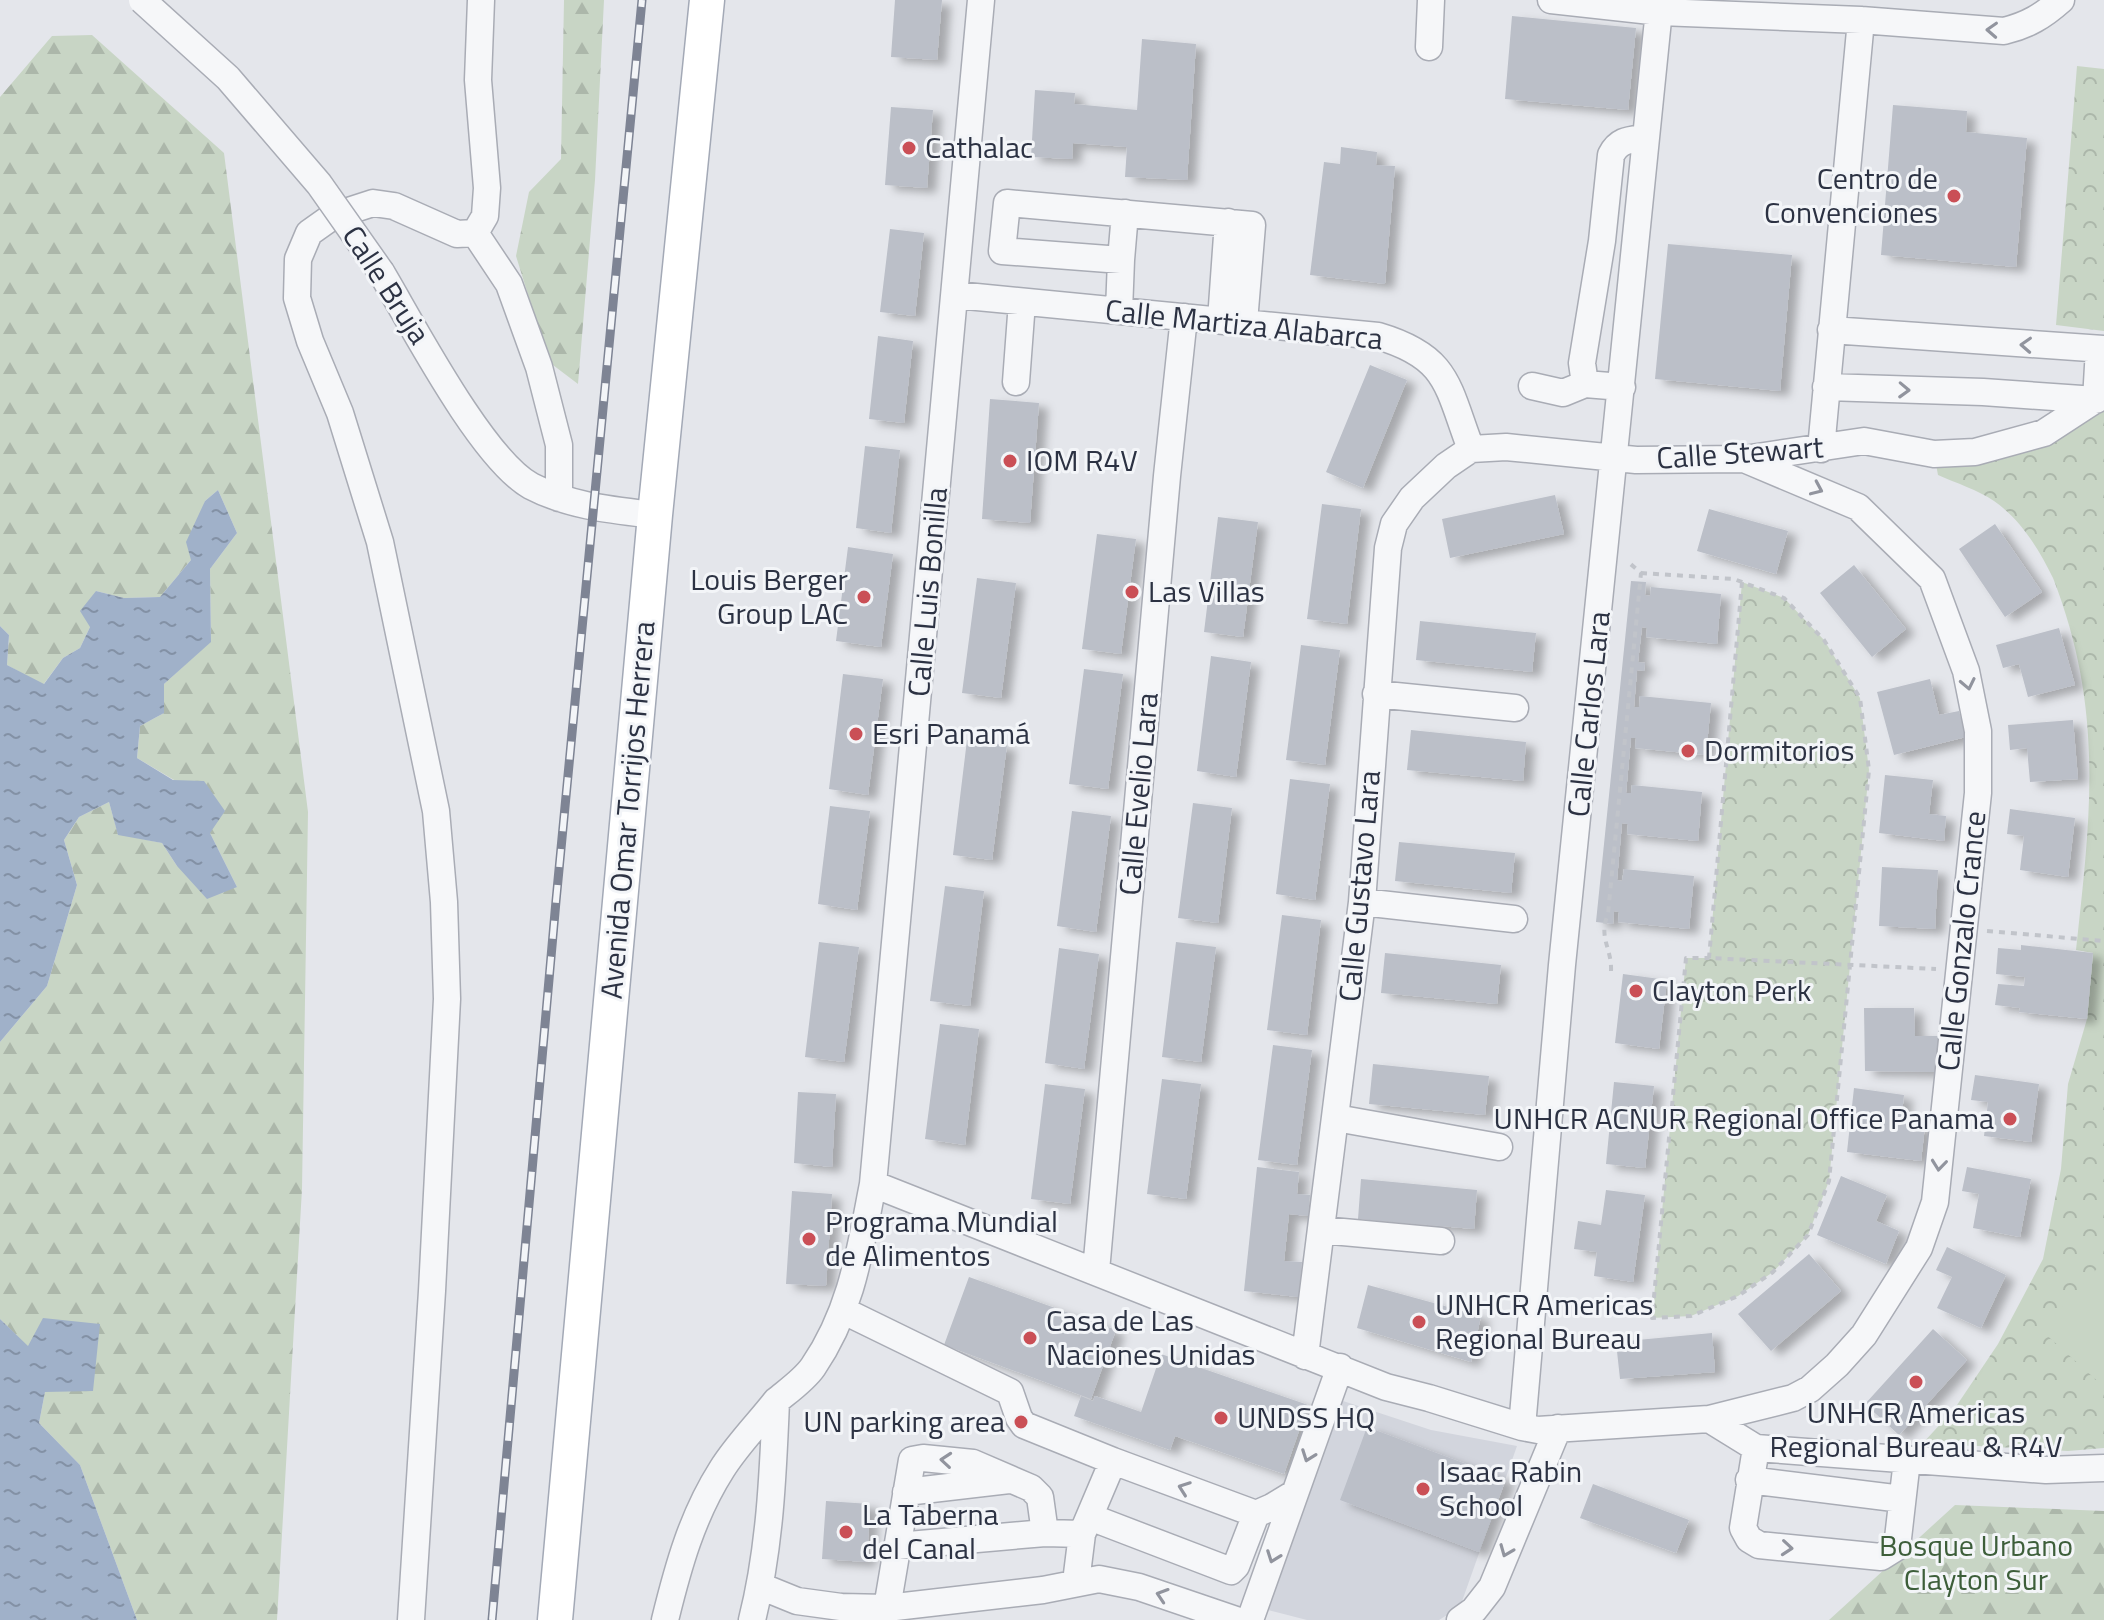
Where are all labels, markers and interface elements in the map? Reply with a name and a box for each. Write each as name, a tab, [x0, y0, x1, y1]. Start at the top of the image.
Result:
one-way arrow	[1985, 21, 1998, 38]
place label: Cathalac	[925, 124, 1033, 170]
marker: Cathalac	[900, 139, 918, 157]
place label: Centro de Convenciones	[1764, 155, 1938, 235]
marker: Centro de Convenciones	[1945, 187, 1963, 205]
street label: Calle Bruja	[331, 216, 442, 353]
street label: Calle Martiza Alabarca	[1103, 287, 1385, 361]
one-way arrow	[2019, 336, 2032, 353]
one-way arrow	[1898, 381, 1911, 398]
street label: Calle Stewart	[1655, 423, 1825, 481]
place label: IOM R4V	[1026, 437, 1138, 483]
marker: IOM R4V	[1001, 452, 1019, 470]
one-way arrow	[1808, 479, 1823, 495]
street label: Calle Luis Bonilla	[895, 485, 959, 699]
place label: Louis Berger Group LAC	[690, 556, 848, 636]
place label: Las Villas	[1148, 568, 1265, 614]
marker: Las Villas	[1123, 583, 1141, 601]
marker: Louis Berger Group LAC	[855, 588, 873, 606]
street label: Calle Carlos Lara	[1554, 609, 1622, 819]
street label: Avenida Omar Torrijos Herrera	[588, 619, 666, 1001]
one-way arrow	[1959, 678, 1976, 691]
street label: Calle Evelio Lara	[1106, 691, 1170, 897]
place label: Esri Panamá	[872, 710, 1030, 756]
marker: Esri Panamá	[847, 725, 865, 743]
place label: Dormitorios	[1704, 727, 1854, 773]
marker: Dormitorios	[1679, 742, 1697, 760]
street label: Calle Gustavo Lara	[1326, 768, 1392, 1004]
street label: Calle Gonzalo Crance	[1924, 809, 1998, 1073]
place label: Clayton Perk	[1652, 967, 1811, 1013]
marker: Clayton Perk	[1627, 982, 1645, 1000]
place label: UNHCR ACNUR Regional Office Panama	[1494, 1095, 1994, 1141]
marker: UNHCR ACNUR Regional Office Panama	[2001, 1110, 2019, 1128]
one-way arrow	[1931, 1159, 1948, 1172]
place label: Programa Mundial de Alimentos	[825, 1198, 1058, 1278]
marker: Programa Mundial de Alimentos	[800, 1230, 818, 1248]
place label: UNHCR Americas Regional Bureau	[1435, 1281, 1653, 1361]
place label: Casa de Las Naciones Unidas	[1046, 1297, 1255, 1377]
marker: UNHCR Americas Regional Bureau	[1410, 1313, 1428, 1331]
marker: Casa de Las Naciones Unidas	[1021, 1329, 1039, 1347]
marker: UNHCR Americas Regional Bureau & R4V	[1907, 1373, 1925, 1391]
place label: UNHCR Americas Regional Bureau & R4V	[1769, 1389, 2063, 1469]
place label: UNDSS HQ	[1237, 1394, 1375, 1440]
place label: UN parking area	[803, 1398, 1005, 1444]
marker: UNDSS HQ	[1212, 1409, 1230, 1427]
marker: UN parking area	[1012, 1413, 1030, 1431]
place label: Isaac Rabin School	[1439, 1448, 1582, 1528]
one-way arrow	[1301, 1449, 1317, 1463]
one-way arrow	[939, 1452, 952, 1469]
marker: Isaac Rabin School	[1414, 1480, 1432, 1498]
one-way arrow	[1178, 1481, 1192, 1497]
place label: La Taberna del Canal	[862, 1491, 999, 1571]
park label: Bosque Urbano Clayton Sur	[1879, 1522, 2073, 1602]
marker: La Taberna del Canal	[837, 1523, 855, 1541]
one-way arrow	[1781, 1539, 1794, 1556]
one-way arrow	[1499, 1543, 1516, 1557]
one-way arrow	[1266, 1549, 1283, 1563]
one-way arrow	[1156, 1588, 1170, 1604]

